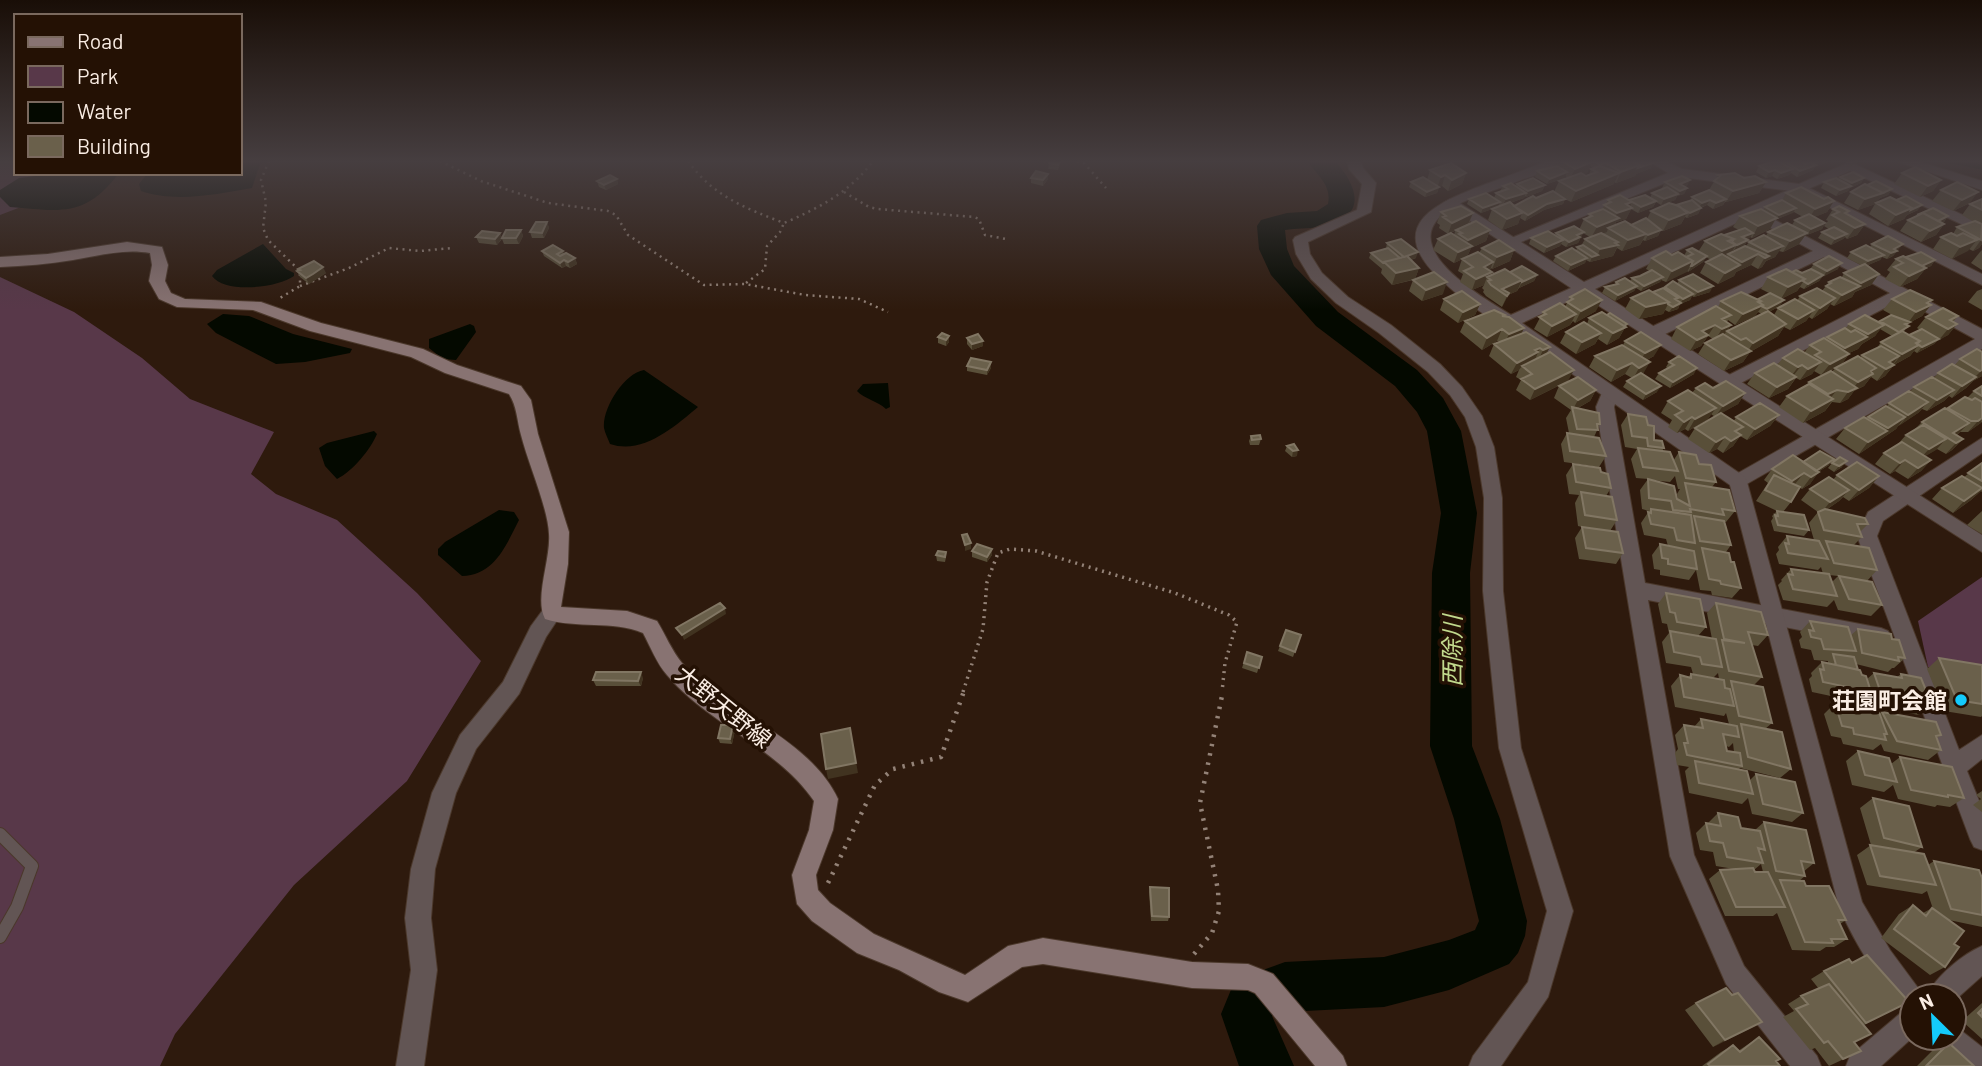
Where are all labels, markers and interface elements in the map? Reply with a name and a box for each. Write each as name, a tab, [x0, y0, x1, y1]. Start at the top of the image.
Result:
legend	[14, 14, 242, 175]
text: Road	[77, 28, 123, 53]
text: Park	[77, 63, 118, 88]
text: Water	[77, 98, 132, 123]
text: Building	[77, 133, 151, 158]
water label: 西除川	[1437, 612, 1466, 687]
street label: 大野天野線	[671, 659, 777, 753]
place label: 荘園町会館	[1832, 686, 1947, 714]
marker: 荘園町会館	[1953, 692, 1969, 708]
north arrow	[1898, 982, 1968, 1052]
text: N	[1915, 988, 1936, 1014]

